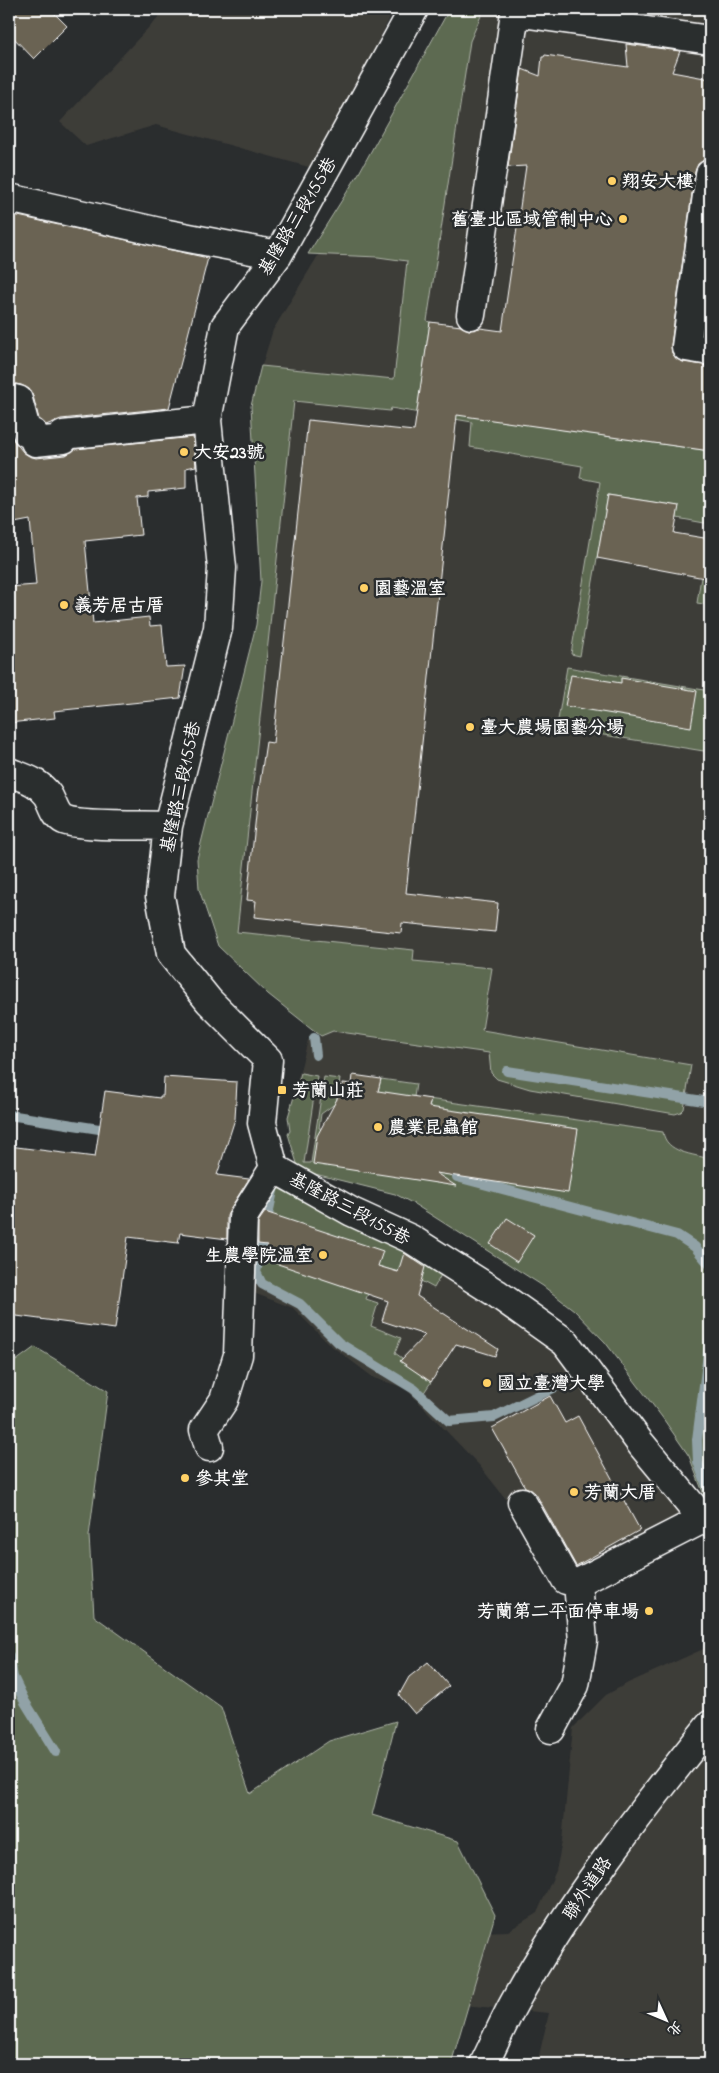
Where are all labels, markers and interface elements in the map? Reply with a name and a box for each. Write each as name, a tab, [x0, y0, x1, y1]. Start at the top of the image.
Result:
street label: 基隆路三段155巷	[253, 153, 344, 281]
place label: 翔安大樓	[622, 170, 694, 196]
marker: 翔安大樓	[606, 175, 618, 187]
place label: 舊臺北區域管制中心	[451, 208, 613, 234]
marker: 舊臺北區域管制中心	[617, 213, 629, 225]
place label: 大安23號	[194, 441, 264, 467]
marker: 大安23號	[178, 446, 190, 458]
place label: 園藝溫室	[374, 577, 446, 603]
marker: 園藝溫室	[358, 582, 370, 594]
place label: 義芳居古厝	[74, 594, 164, 620]
marker: 義芳居古厝	[58, 599, 70, 611]
place label: 臺大農場園藝分場	[480, 716, 624, 742]
street label: 基隆路三段155巷	[155, 719, 209, 856]
marker: 臺大農場園藝分場	[464, 721, 476, 733]
place label: 芳蘭山莊	[292, 1079, 364, 1105]
marker: 芳蘭山莊	[276, 1084, 288, 1096]
place label: 農業昆蟲館	[388, 1116, 478, 1142]
marker: 農業昆蟲館	[372, 1121, 384, 1133]
street label: 基隆路三段155巷	[284, 1167, 414, 1253]
place label: 生農學院溫室	[205, 1244, 313, 1270]
marker: 生農學院溫室	[317, 1249, 329, 1261]
place label: 國立臺灣大學	[497, 1372, 605, 1398]
marker: 國立臺灣大學	[481, 1377, 493, 1389]
place label: 參其堂	[195, 1467, 249, 1493]
marker: 參其堂	[179, 1472, 191, 1484]
place label: 芳蘭大厝	[584, 1481, 656, 1507]
marker: 芳蘭大厝	[568, 1486, 580, 1498]
place label: 芳蘭第二平面停車場	[477, 1600, 639, 1626]
marker: 芳蘭第二平面停車場	[643, 1605, 655, 1617]
street label: 聯外道路	[558, 1852, 620, 1926]
north arrow	[642, 1996, 692, 2046]
text: 北	[662, 2016, 687, 2040]

